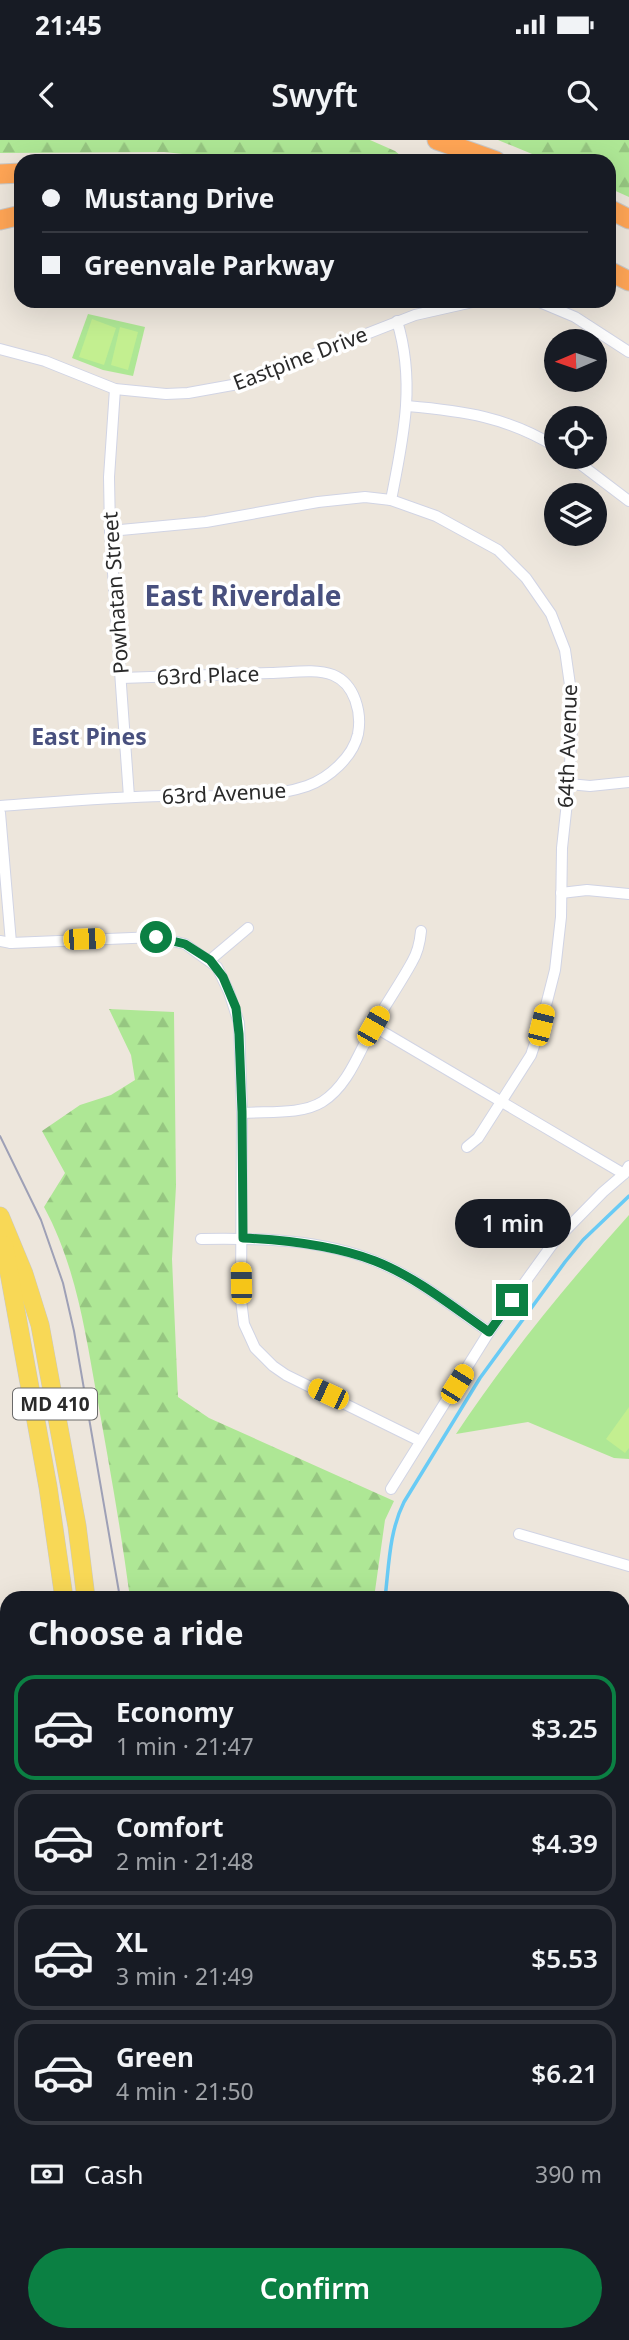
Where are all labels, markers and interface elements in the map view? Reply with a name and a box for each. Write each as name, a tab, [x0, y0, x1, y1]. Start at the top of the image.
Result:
text: 21:45	[35, 7, 102, 43]
text: Swyft	[271, 73, 358, 116]
icon: back	[28, 76, 66, 114]
icon: search	[563, 76, 601, 114]
text: Mustang Drive	[84, 180, 274, 216]
text: Greenvale Parkway	[84, 247, 334, 283]
street label: Eastpine Drive	[229, 320, 371, 396]
north arrow	[544, 329, 607, 392]
map controls	[544, 329, 607, 546]
button: locate	[544, 406, 607, 469]
button: layers	[544, 483, 607, 546]
street label: Powhatan Street	[95, 510, 135, 675]
district label: East Riverdale	[145, 576, 341, 614]
street label: 63rd Place	[156, 659, 260, 691]
street label: 64th Avenue	[551, 684, 583, 808]
district label: East Pines	[31, 720, 147, 752]
street label: 63rd Avenue	[161, 776, 287, 810]
route start	[140, 921, 172, 953]
car	[63, 928, 106, 950]
car	[526, 1002, 557, 1048]
car	[354, 1003, 393, 1049]
callout: 1 min	[454, 1198, 570, 1248]
text: 1 min	[482, 1207, 544, 1239]
car	[231, 1262, 252, 1304]
route end	[496, 1284, 528, 1316]
car	[437, 1361, 478, 1407]
car	[305, 1376, 352, 1412]
road number: MD 410	[13, 1388, 97, 1420]
text: Choose a ride	[28, 1611, 244, 1654]
text: Economy	[116, 1694, 234, 1730]
icon: car	[32, 1696, 95, 1759]
text: $3.25	[531, 1710, 598, 1746]
text: 1 min · 21:47	[116, 1730, 254, 1762]
text: Comfort	[116, 1809, 224, 1845]
icon: car	[32, 1811, 95, 1874]
text: $4.39	[531, 1825, 598, 1861]
text: 2 min · 21:48	[116, 1845, 254, 1877]
text: XL	[116, 1924, 148, 1960]
icon: car	[32, 1926, 95, 1989]
text: $5.53	[531, 1940, 598, 1976]
text: 3 min · 21:49	[116, 1960, 254, 1992]
text: Green	[116, 2039, 194, 2075]
icon: car	[32, 2041, 95, 2104]
text: $6.21	[531, 2055, 598, 2091]
text: 4 min · 21:50	[116, 2075, 254, 2107]
icon: cash	[28, 2155, 66, 2193]
text: Cash	[84, 2156, 144, 2192]
text: 390 m	[535, 2158, 602, 2190]
button: Confirm	[28, 2248, 602, 2328]

